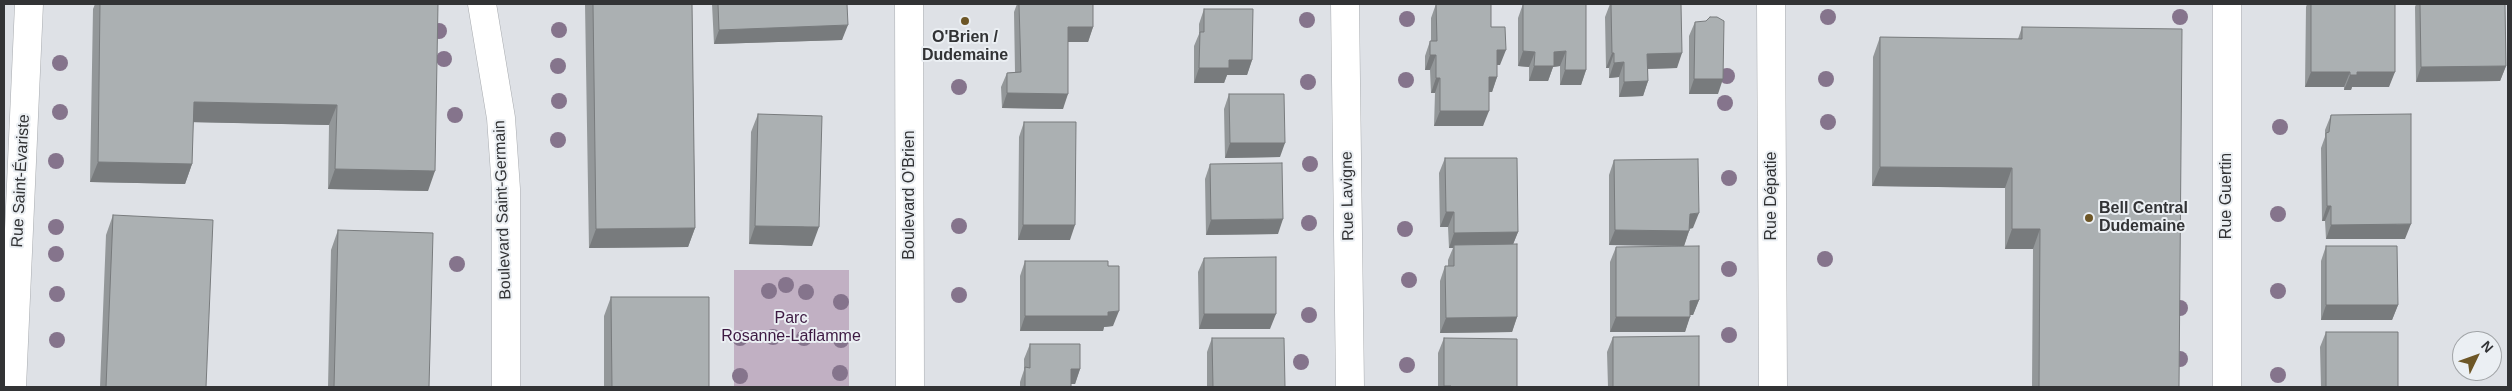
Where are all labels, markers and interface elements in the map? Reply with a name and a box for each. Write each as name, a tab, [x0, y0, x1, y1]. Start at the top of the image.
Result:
marker: O'Brien / Dudemaine	[959, 15, 971, 27]
place label: O'Brien / Dudemaine	[922, 28, 1008, 66]
street label: Rue Saint-Évariste	[8, 114, 34, 248]
street label: Boulevard Saint-Germain	[490, 120, 516, 300]
street label: Boulevard O'Brien	[900, 130, 920, 260]
street label: Rue Lavigne	[1338, 151, 1358, 241]
street label: Rue Dépatie	[1762, 152, 1782, 240]
street label: Rue Guertin	[2217, 153, 2237, 239]
place label: Bell Central Dudemaine	[2099, 199, 2188, 237]
marker: Bell Central Dudemaine	[2083, 212, 2095, 224]
park label: Parc Rosanne-Laflamme	[721, 309, 861, 347]
north arrow	[2452, 331, 2502, 381]
text: N	[2478, 338, 2497, 356]

